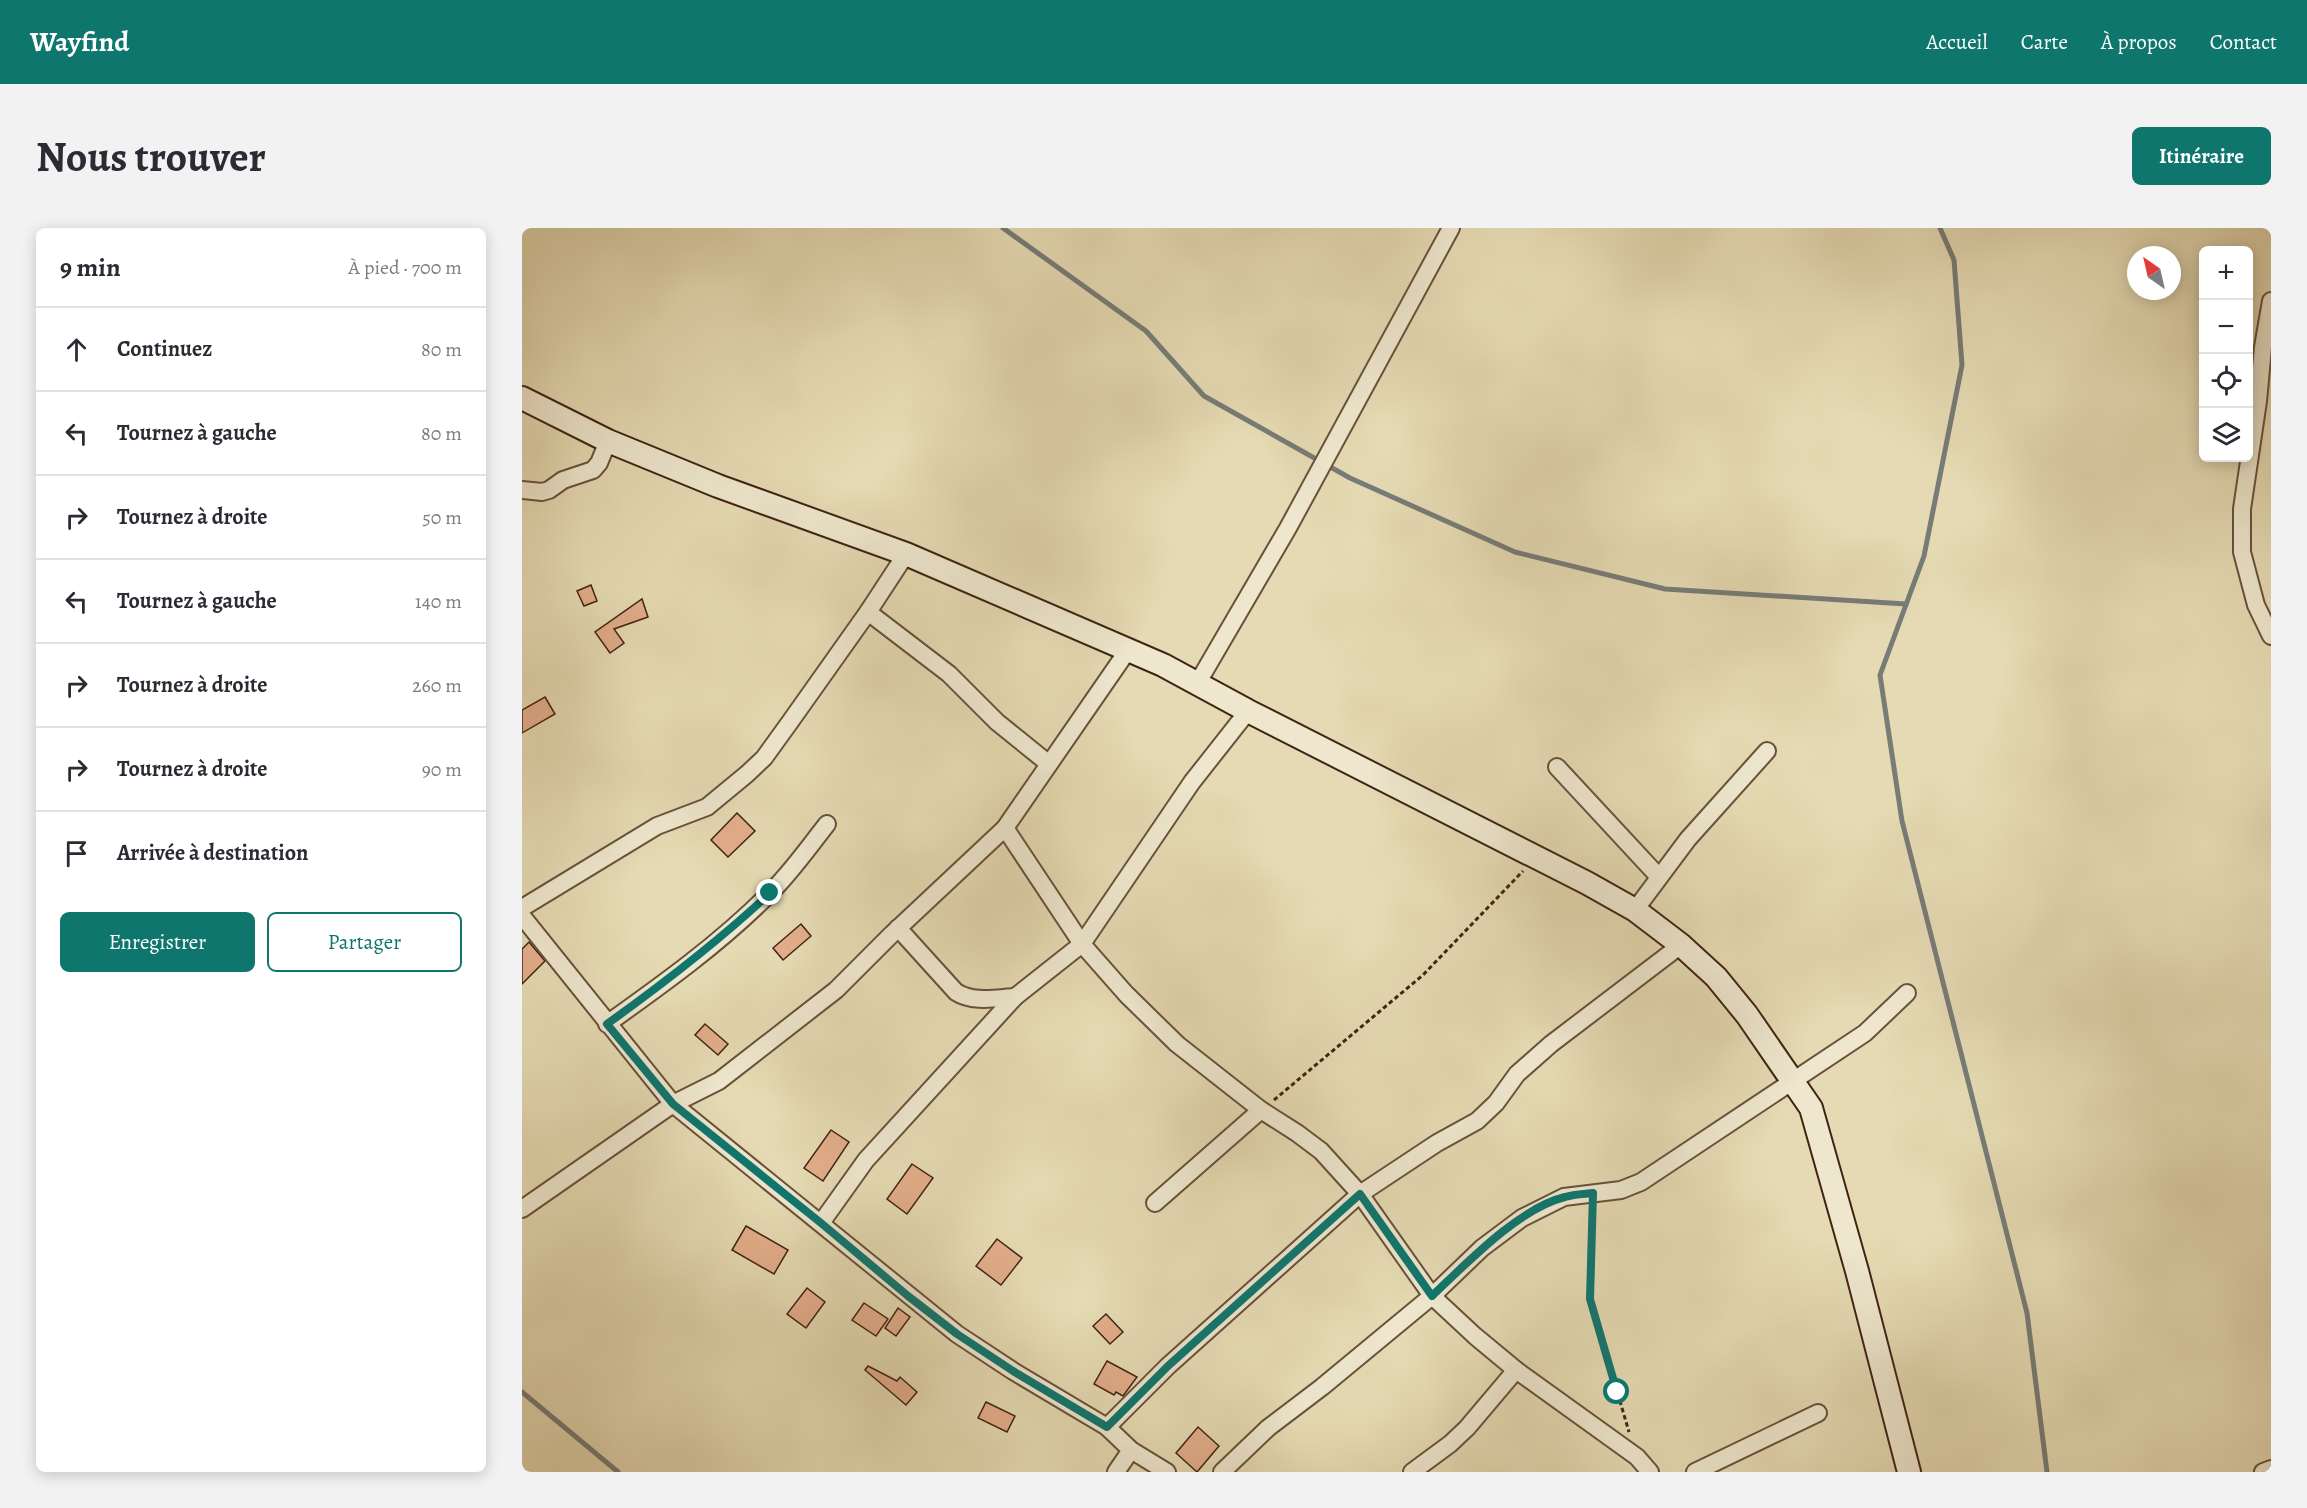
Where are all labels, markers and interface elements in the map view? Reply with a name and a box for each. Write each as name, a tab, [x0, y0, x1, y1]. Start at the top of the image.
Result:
text: Wayfind	[30, 23, 129, 61]
text: Accueil	[1926, 28, 1988, 56]
text: Carte	[2021, 28, 2068, 56]
text: À propos	[2101, 28, 2177, 56]
text: Contact	[2210, 28, 2277, 56]
button: Itinéraire	[2132, 127, 2271, 185]
text: Nous trouver	[36, 128, 266, 185]
north arrow	[2127, 246, 2181, 300]
map controls	[2199, 246, 2253, 462]
button: +	[2199, 246, 2253, 300]
text: 9 min	[60, 250, 121, 285]
text: À pied · 700 m	[348, 254, 462, 281]
button: −	[2199, 300, 2253, 354]
icon: ahead	[60, 333, 93, 366]
text: Continuez	[117, 334, 212, 364]
text: 80 m	[421, 336, 462, 363]
button: locate	[2199, 354, 2253, 408]
button: layers	[2199, 408, 2253, 462]
icon: left	[60, 417, 93, 450]
text: Tournez à gauche	[117, 418, 277, 448]
text: 80 m	[421, 420, 462, 447]
icon: right	[60, 501, 93, 534]
text: Tournez à droite	[117, 502, 268, 532]
text: 50 m	[422, 504, 462, 531]
icon: left	[60, 585, 93, 618]
text: Tournez à gauche	[117, 586, 277, 616]
text: 140 m	[415, 588, 462, 615]
icon: right	[60, 669, 93, 702]
text: Tournez à droite	[117, 670, 268, 700]
text: 260 m	[412, 672, 462, 699]
icon: right	[60, 753, 93, 786]
text: Tournez à droite	[117, 754, 268, 784]
text: 90 m	[422, 756, 462, 783]
icon: arrive	[60, 837, 93, 870]
text: Arrivée à destination	[117, 838, 308, 868]
route end	[756, 879, 782, 905]
button: Enregistrer	[60, 912, 255, 972]
button: Partager	[267, 912, 462, 972]
route start	[1603, 1378, 1629, 1404]

